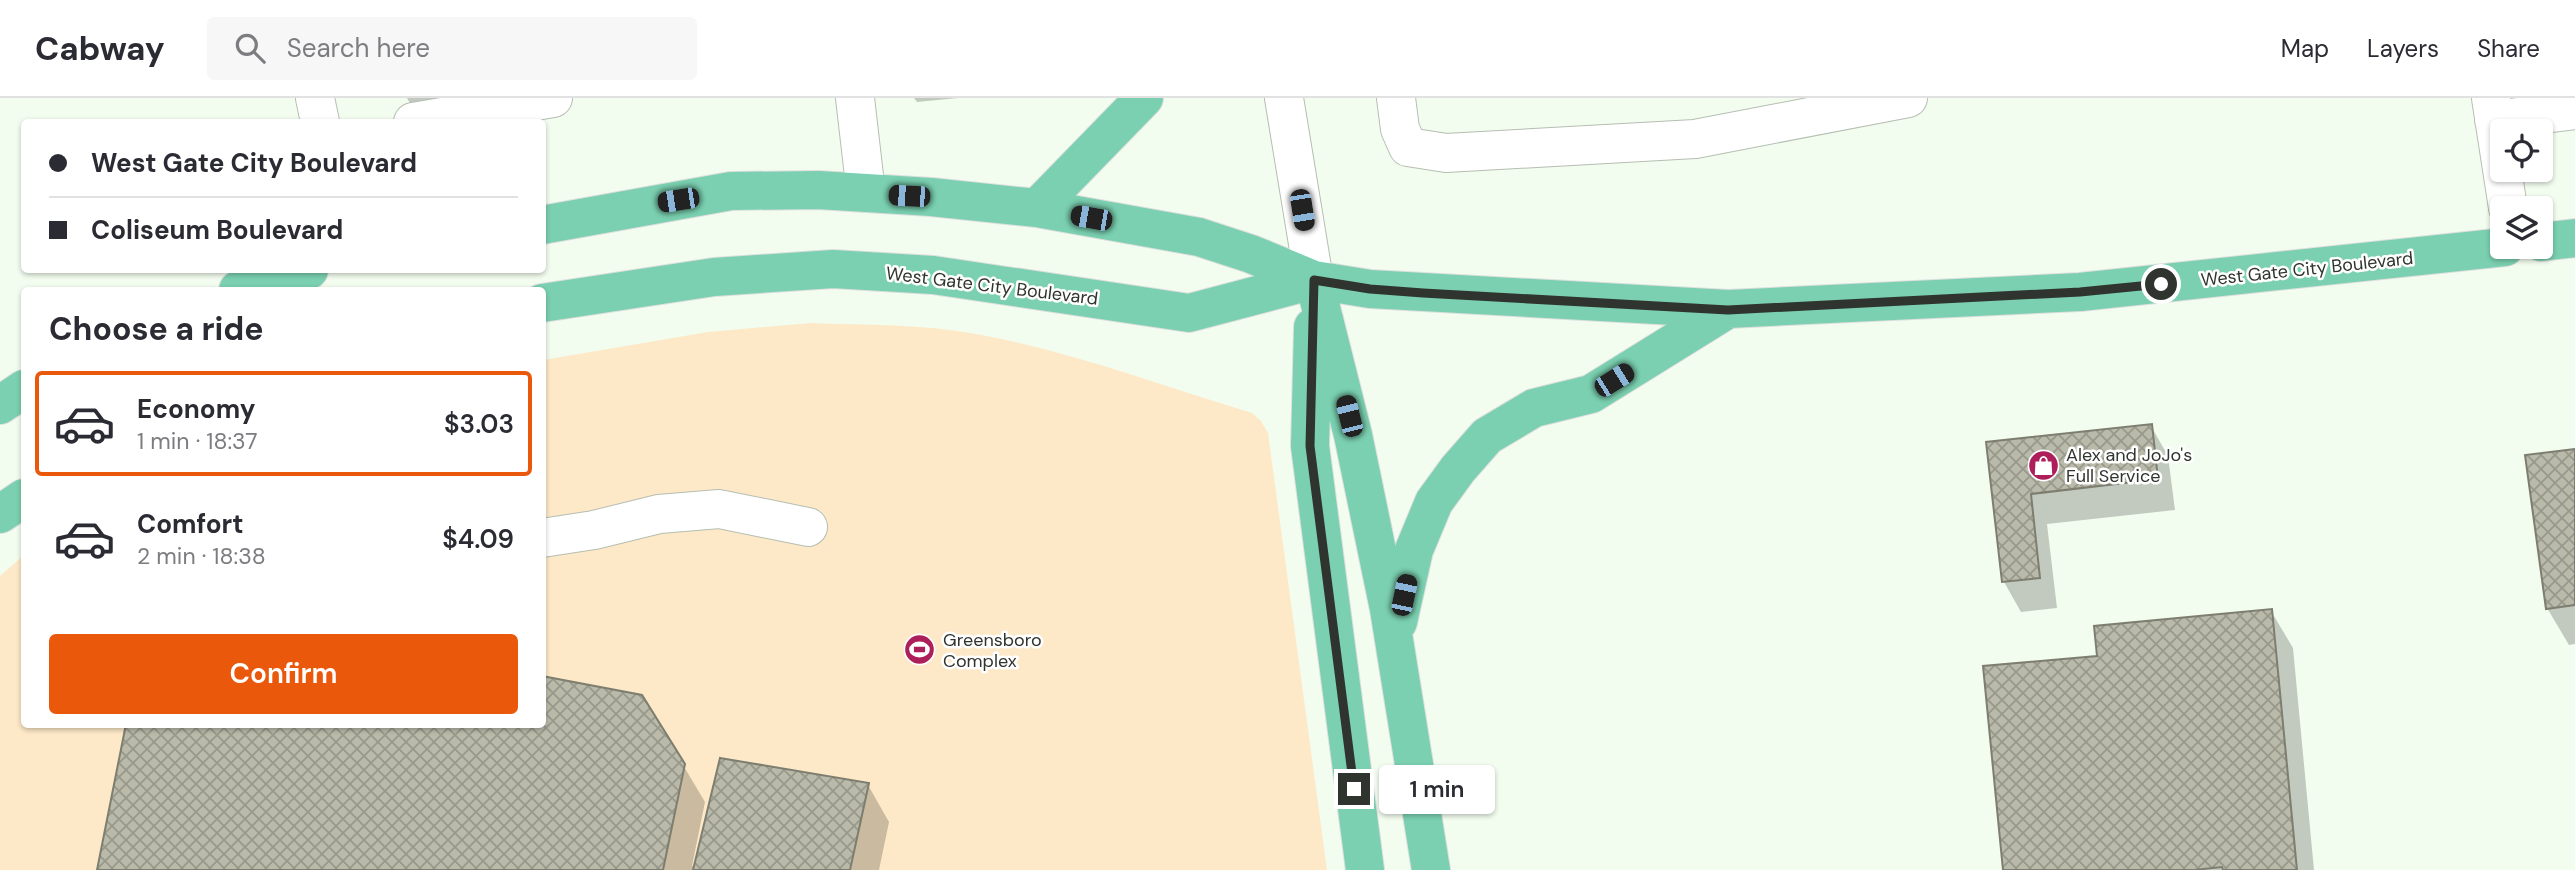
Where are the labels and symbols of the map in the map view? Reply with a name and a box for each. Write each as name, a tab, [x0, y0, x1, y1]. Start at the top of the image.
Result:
car	[888, 184, 931, 208]
car	[656, 186, 701, 214]
car	[1289, 188, 1316, 232]
car	[1069, 204, 1114, 232]
street label: West Gate City Boulevard	[2200, 246, 2414, 292]
street label: West Gate City Boulevard	[885, 261, 1099, 311]
route start	[2145, 268, 2177, 300]
car	[1591, 360, 1638, 400]
car	[1334, 393, 1365, 439]
place label: Alex and JoJo's Full Service	[2066, 443, 2192, 488]
shop icon: Alex and JoJo's Full Service	[2026, 448, 2060, 482]
car	[1390, 572, 1419, 618]
place label: Greensboro Complex	[943, 628, 1042, 673]
sports icon: Greensboro Complex	[903, 633, 937, 667]
callout: 1 min	[1378, 764, 1494, 814]
route end	[1338, 773, 1370, 805]

